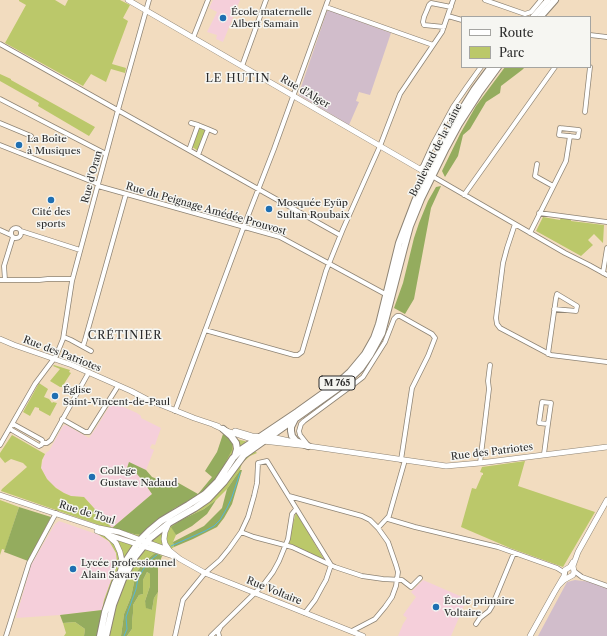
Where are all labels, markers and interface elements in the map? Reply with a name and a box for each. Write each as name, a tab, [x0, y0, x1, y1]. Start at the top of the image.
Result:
place label: École maternelle Albert Samain	[231, 6, 312, 30]
marker: École maternelle Albert Samain	[218, 13, 228, 23]
legend	[461, 16, 591, 68]
text: Route	[499, 25, 533, 40]
text: Parc	[499, 45, 524, 60]
district label: LE HUTIN	[205, 72, 271, 86]
street label: Rue d'Alger	[278, 73, 332, 111]
street label: Boulevard de la Laine	[407, 101, 465, 199]
place label: La Boîte à Musiques	[27, 133, 81, 156]
marker: La Boîte à Musiques	[14, 140, 24, 150]
street label: Rue d'Oran	[79, 149, 105, 205]
street label: Rue du Peignage Amédée Prouvost	[124, 180, 288, 238]
marker: Cité des sports	[46, 195, 56, 205]
place label: Mosquée Eyüp Sultan Roubaix	[277, 197, 350, 220]
marker: Mosquée Eyüp Sultan Roubaix	[264, 204, 274, 214]
place label: Cité des sports	[32, 206, 70, 230]
district label: CRÉTINIER	[88, 329, 162, 343]
street label: Rue des Patriotes	[21, 334, 103, 374]
road number: M 765	[319, 376, 355, 390]
place label: Église Saint-Vincent-de-Paul	[63, 384, 170, 408]
marker: Église Saint-Vincent-de-Paul	[50, 391, 60, 401]
street label: Rue des Patriotes	[450, 441, 534, 463]
place label: Collège Gustave Nadaud	[100, 465, 177, 488]
marker: Collège Gustave Nadaud	[87, 472, 97, 482]
street label: Rue de Toul	[58, 499, 116, 527]
place label: Lycée professionnel Alain Savary	[81, 557, 176, 580]
marker: Lycée professionnel Alain Savary	[68, 564, 78, 574]
street label: Rue Voltaire	[245, 574, 303, 608]
place label: École primaire Voltaire	[444, 595, 514, 618]
marker: École primaire Voltaire	[431, 602, 441, 612]

